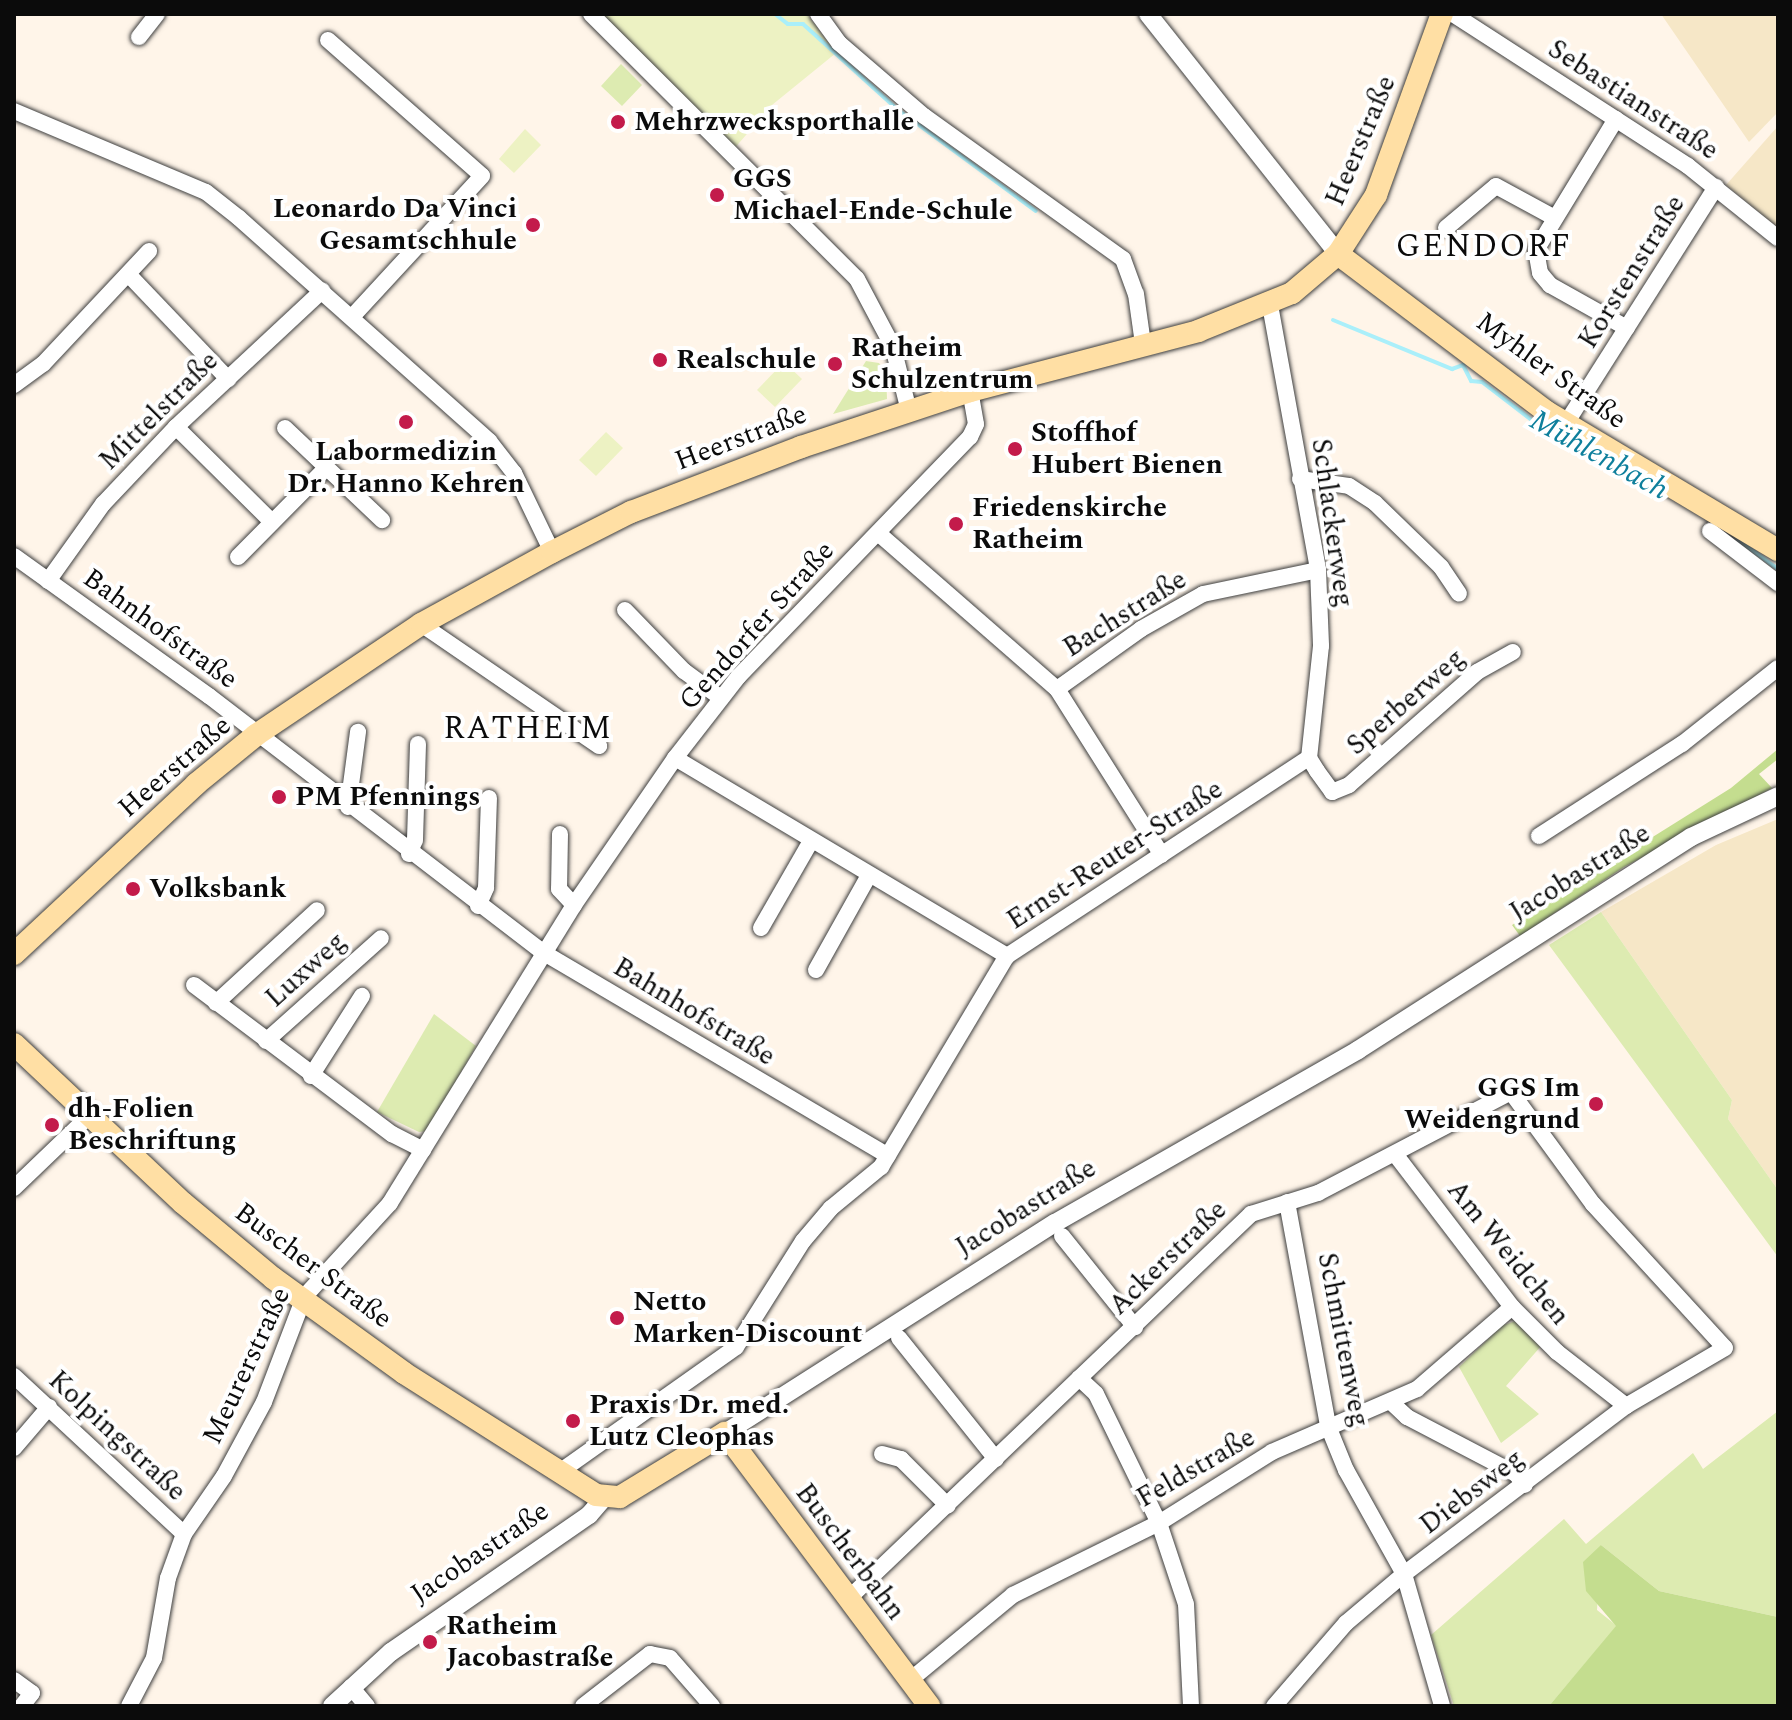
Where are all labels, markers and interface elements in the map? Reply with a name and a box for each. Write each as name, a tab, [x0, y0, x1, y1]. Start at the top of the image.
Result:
street label: Sebastianstraße	[1541, 32, 1725, 168]
street label: Heerstraße	[1318, 71, 1404, 211]
place label: Mehrzwecksporthalle	[634, 105, 914, 139]
marker: Mehrzwecksporthalle	[609, 113, 627, 131]
place label: GGS Michael-Ende-Schule	[733, 162, 1013, 228]
marker: GGS Michael-Ende-Schule	[708, 186, 726, 204]
street label: Korstenstraße	[1571, 189, 1693, 355]
place label: Leonardo Da Vinci Gesamtschhule	[273, 192, 517, 258]
marker: Leonardo Da Vinci Gesamtschhule	[524, 216, 542, 234]
district label: GENDORF	[1396, 228, 1572, 266]
street label: Myhler Straße	[1469, 305, 1633, 437]
place label: Ratheim Schulzentrum	[851, 331, 1033, 397]
place label: Realschule	[676, 343, 816, 377]
street label: Mittelstraße	[92, 344, 226, 478]
marker: Realschule	[651, 351, 669, 369]
marker: Ratheim Schulzentrum	[826, 355, 844, 373]
street label: Heerstraße	[670, 398, 812, 478]
water label: Mühlenbach	[1523, 402, 1675, 508]
marker: Labormedizin Dr. Hanno Kehren	[397, 413, 415, 431]
place label: Stoffhof Hubert Bienen	[1031, 416, 1223, 482]
place label: Labormedizin Dr. Hanno Kehren	[287, 435, 525, 501]
street label: Schlackerweg	[1304, 436, 1360, 610]
marker: Stoffhof Hubert Bienen	[1006, 440, 1024, 458]
place label: Friedenskirche Ratheim	[972, 491, 1167, 557]
marker: Friedenskirche Ratheim	[947, 515, 965, 533]
street label: Gendorfer Straße	[672, 535, 842, 717]
street label: Bahnhofstraße	[76, 562, 244, 696]
street label: Bachstraße	[1057, 563, 1193, 665]
street label: Sperberweg	[1340, 641, 1472, 763]
street label: Heerstraße	[112, 709, 238, 825]
district label: RATHEIM	[443, 710, 613, 748]
street label: Ernst-Reuter-Straße	[1001, 773, 1229, 937]
place label: PM Pfennings	[295, 780, 481, 814]
marker: PM Pfennings	[270, 788, 288, 806]
street label: Jacobastraße	[1504, 817, 1656, 929]
place label: Volksbank	[149, 872, 287, 906]
marker: Volksbank	[124, 880, 142, 898]
street label: Luxweg	[259, 925, 353, 1015]
street label: Bahnhofstraße	[607, 950, 781, 1074]
place label: GGS Im Weidengrund	[1404, 1071, 1580, 1137]
place label: dh-Folien Beschriftung	[68, 1092, 236, 1158]
marker: GGS Im Weidengrund	[1587, 1095, 1605, 1113]
marker: dh-Folien Beschriftung	[43, 1116, 61, 1134]
street label: Jacobastraße	[950, 1152, 1102, 1264]
street label: Am Weidchen	[1439, 1174, 1577, 1332]
street label: Ackerstraße	[1102, 1193, 1234, 1323]
street label: Buscher Straße	[228, 1196, 398, 1336]
street label: Schmittenweg	[1310, 1250, 1376, 1430]
street label: Meurerstraße	[196, 1282, 298, 1450]
place label: Netto Marken-Discount	[633, 1285, 862, 1351]
marker: Netto Marken-Discount	[608, 1309, 626, 1327]
street label: Kolpingstraße	[41, 1364, 193, 1508]
place label: Praxis Dr. med. Lutz Cleophas	[589, 1388, 789, 1454]
marker: Praxis Dr. med. Lutz Cleophas	[564, 1412, 582, 1430]
street label: Feldstraße	[1131, 1421, 1261, 1515]
street label: Diebsweg	[1413, 1442, 1531, 1542]
street label: Buscherbahn	[788, 1477, 912, 1627]
street label: Jacobastraße	[405, 1495, 555, 1611]
place label: Ratheim Jacobastraße	[446, 1609, 613, 1675]
marker: Ratheim Jacobastraße	[421, 1633, 439, 1651]

